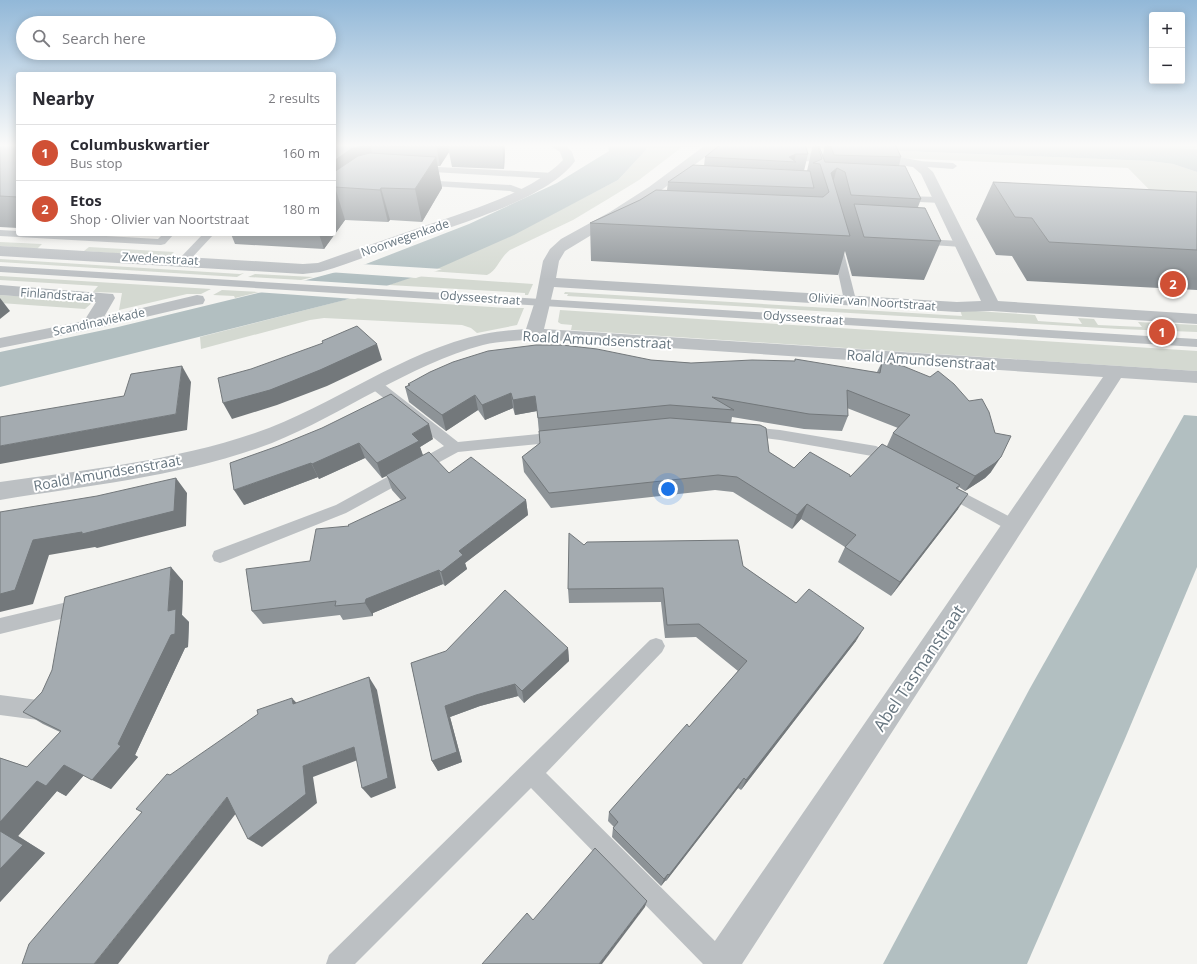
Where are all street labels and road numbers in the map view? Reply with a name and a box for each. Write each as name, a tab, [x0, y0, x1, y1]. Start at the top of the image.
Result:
street label: Noorwegenkade	[359, 214, 451, 261]
street label: Zwedenstraat	[121, 248, 199, 269]
street label: Finlandstraat	[20, 283, 94, 306]
street label: Odysseestraat	[439, 286, 521, 309]
street label: Olivier van Noortstraat	[808, 289, 936, 314]
street label: Scandinaviëkade	[51, 303, 147, 340]
street label: Odysseestraat	[762, 306, 844, 329]
street label: Roald Amundsenstraat	[522, 326, 672, 353]
street label: Roald Amundsenstraat	[846, 345, 996, 374]
street label: Roald Amundsenstraat	[32, 450, 182, 495]
street label: Abel Tasmanstraat	[868, 600, 969, 735]

